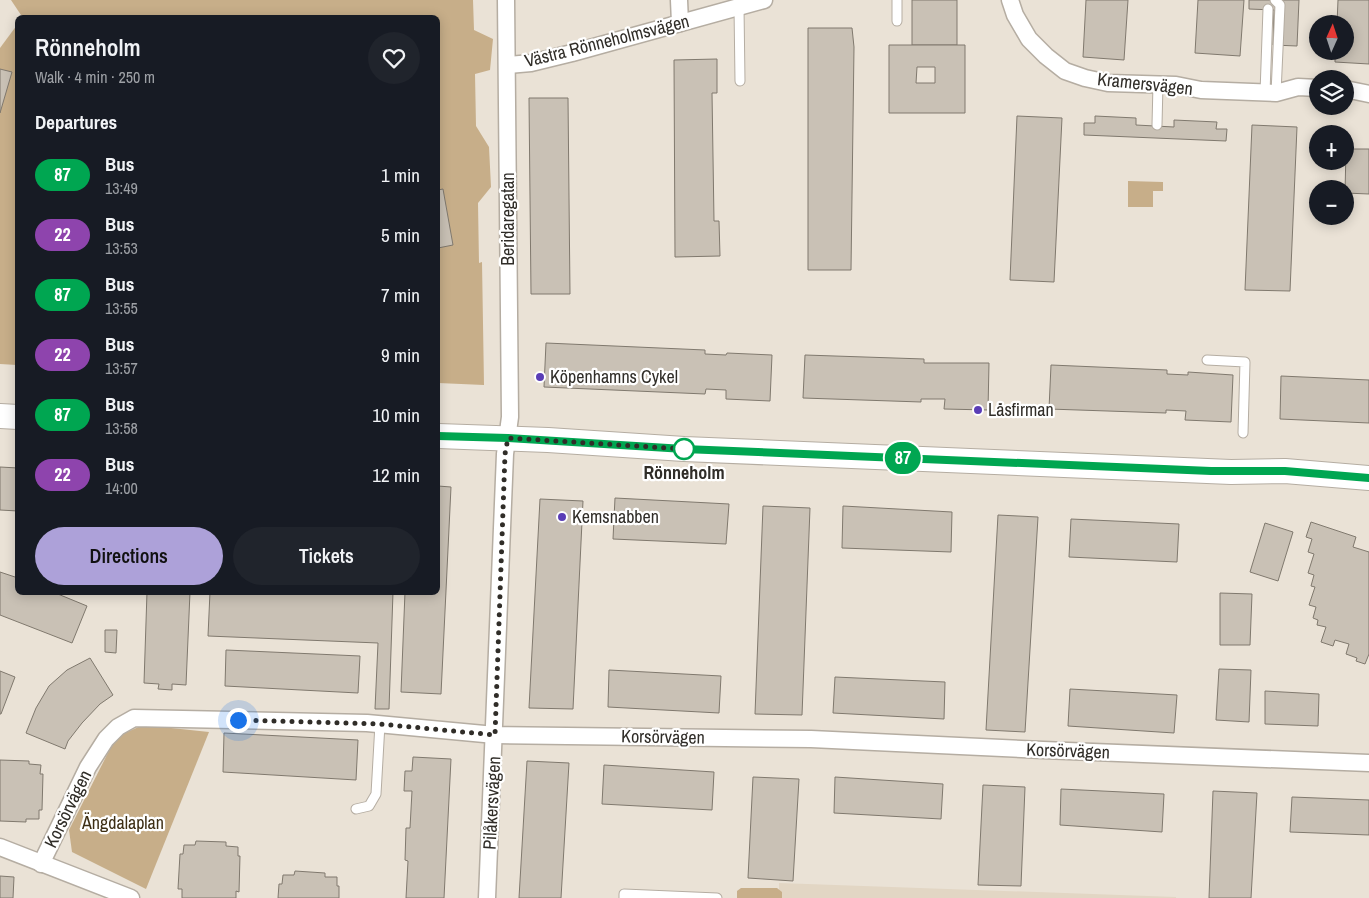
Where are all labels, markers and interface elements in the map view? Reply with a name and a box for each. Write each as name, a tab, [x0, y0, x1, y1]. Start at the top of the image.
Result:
street label: Västra Rönneholmsvägen	[522, 8, 692, 73]
north arrow	[1309, 15, 1354, 60]
map controls	[1309, 15, 1354, 225]
text: Rönneholm	[35, 31, 141, 63]
button: heart	[368, 32, 420, 84]
text: Walk · 4 min · 250 m	[35, 66, 155, 88]
street label: Kramersvägen	[1096, 66, 1194, 101]
button: layers	[1309, 70, 1354, 115]
text: Departures	[35, 109, 117, 135]
button: +	[1309, 125, 1354, 170]
text: Bus	[105, 151, 134, 177]
text: 87	[54, 162, 71, 187]
text: 1 min	[381, 162, 420, 188]
street label: Beridaregatan	[495, 172, 520, 266]
text: 13:49	[105, 177, 138, 199]
button: −	[1309, 180, 1354, 225]
text: Bus	[105, 211, 134, 237]
text: 22	[54, 222, 71, 247]
text: 5 min	[381, 222, 420, 248]
text: 13:53	[105, 237, 138, 259]
text: Bus	[105, 271, 134, 297]
text: 87	[54, 282, 71, 307]
text: 7 min	[381, 282, 420, 308]
text: 13:55	[105, 297, 138, 319]
text: Bus	[105, 331, 134, 357]
text: 22	[54, 342, 71, 367]
text: 9 min	[381, 342, 420, 368]
text: 13:57	[105, 357, 138, 379]
place label: Köpenhamns Cykel	[550, 364, 678, 389]
marker: Köpenhamns Cykel	[534, 371, 546, 383]
text: Bus	[105, 391, 134, 417]
place label: Låsfirman	[988, 397, 1054, 422]
text: 87	[54, 402, 71, 427]
text: 10 min	[372, 402, 420, 428]
marker: Låsfirman	[972, 404, 984, 416]
text: 13:58	[105, 417, 138, 439]
marker: Rönneholm	[673, 438, 695, 460]
line badge: 87	[880, 442, 926, 474]
text: 87	[895, 445, 911, 470]
text: Bus	[105, 451, 134, 477]
place label: Rönneholm	[643, 460, 725, 485]
text: 22	[54, 462, 71, 487]
text: 12 min	[372, 462, 420, 488]
text: 14:00	[105, 477, 138, 499]
place label: Kemsnabben	[572, 504, 659, 529]
marker: Kemsnabben	[556, 511, 568, 523]
button: Directions	[35, 527, 223, 585]
button: Tickets	[233, 527, 420, 585]
your location	[226, 708, 251, 733]
street label: Korsörvägen	[621, 723, 705, 750]
street label: Korsörvägen	[1026, 737, 1110, 764]
street label: Pilåkersvägen	[477, 756, 506, 850]
street label: Korsörvägen	[38, 766, 97, 852]
park label: Ängdalaplan	[81, 810, 164, 835]

